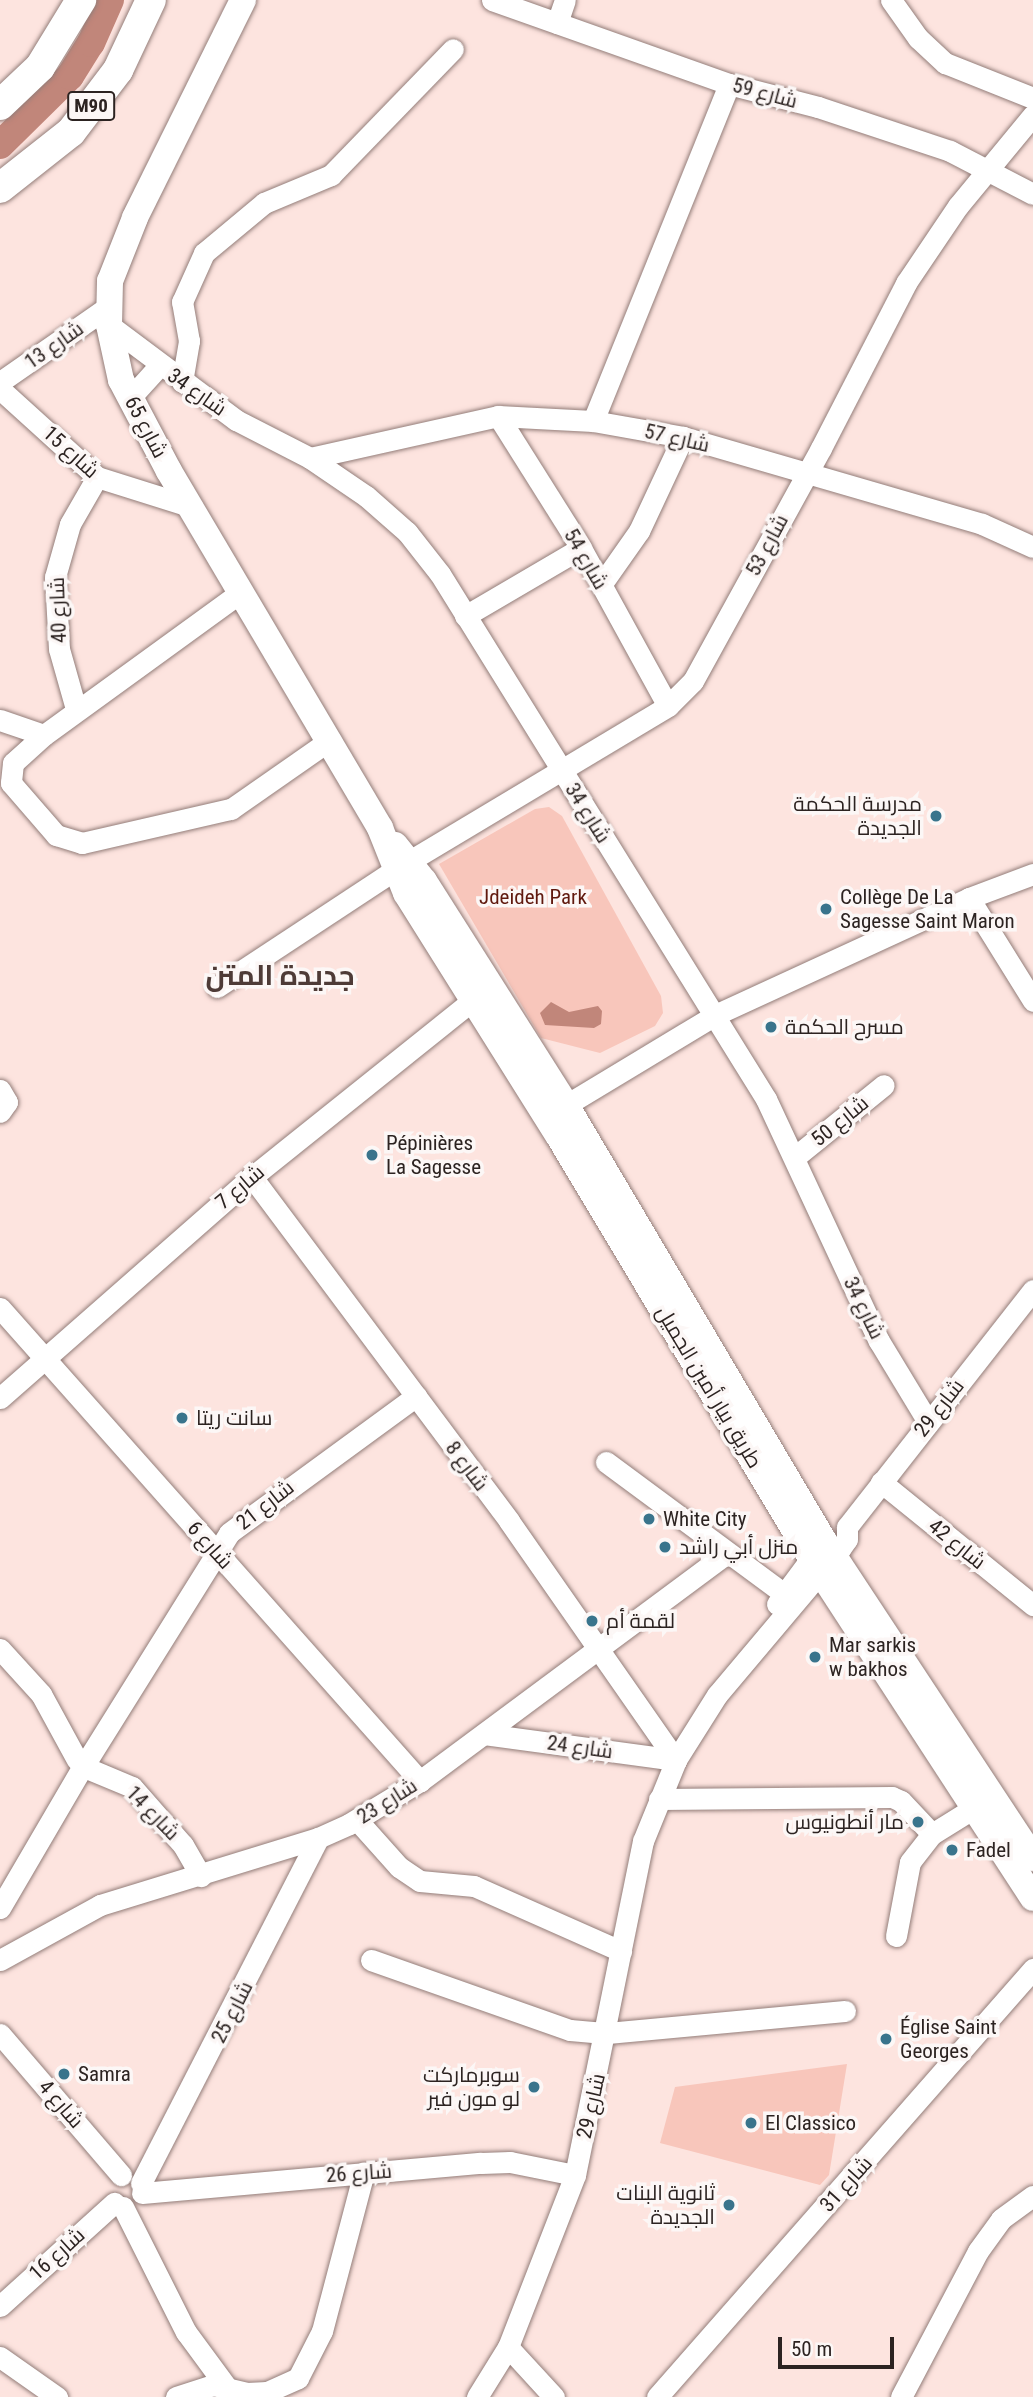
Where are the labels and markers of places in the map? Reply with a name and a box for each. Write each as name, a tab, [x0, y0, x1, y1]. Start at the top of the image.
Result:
place label: مدرسة الحكمة الجديدة	[793, 791, 922, 841]
marker: مدرسة الحكمة الجديدة	[928, 808, 944, 824]
place label: Collège De La Sagesse Saint Maron	[840, 884, 1015, 934]
marker: Collège De La Sagesse Saint Maron	[818, 901, 834, 917]
place label: مسرح الحكمة	[785, 1014, 904, 1040]
marker: مسرح الحكمة	[763, 1019, 779, 1035]
place label: Pépinières La Sagesse	[386, 1130, 481, 1180]
marker: Pépinières La Sagesse	[364, 1147, 380, 1163]
place label: سانت ريتا	[196, 1405, 272, 1431]
marker: سانت ريتا	[174, 1410, 190, 1426]
place label: White City	[663, 1506, 747, 1532]
marker: White City	[641, 1511, 657, 1527]
place label: منزل أبي راشد	[679, 1534, 798, 1560]
marker: منزل أبي راشد	[657, 1539, 673, 1555]
place label: لقمة أم	[606, 1608, 675, 1634]
marker: لقمة أم	[584, 1613, 600, 1629]
place label: Mar sarkis w bakhos	[829, 1632, 916, 1682]
marker: Mar sarkis w bakhos	[807, 1649, 823, 1665]
place label: مار أنطونيوس	[786, 1809, 904, 1835]
marker: مار أنطونيوس	[910, 1814, 926, 1830]
place label: Fadel	[966, 1837, 1011, 1863]
marker: Fadel	[944, 1842, 960, 1858]
place label: Église Saint Georges	[900, 2014, 997, 2064]
marker: Église Saint Georges	[878, 2031, 894, 2047]
place label: Samra	[78, 2061, 131, 2087]
place label: سوبرماركت لو مون فير	[423, 2062, 520, 2112]
marker: Samra	[56, 2066, 72, 2082]
marker: سوبرماركت لو مون فير	[526, 2079, 542, 2095]
place label: El Classico	[765, 2110, 856, 2136]
marker: El Classico	[743, 2115, 759, 2131]
place label: ثانوية البنات الجديدة	[616, 2180, 715, 2230]
marker: ثانوية البنات الجديدة	[721, 2197, 737, 2213]

